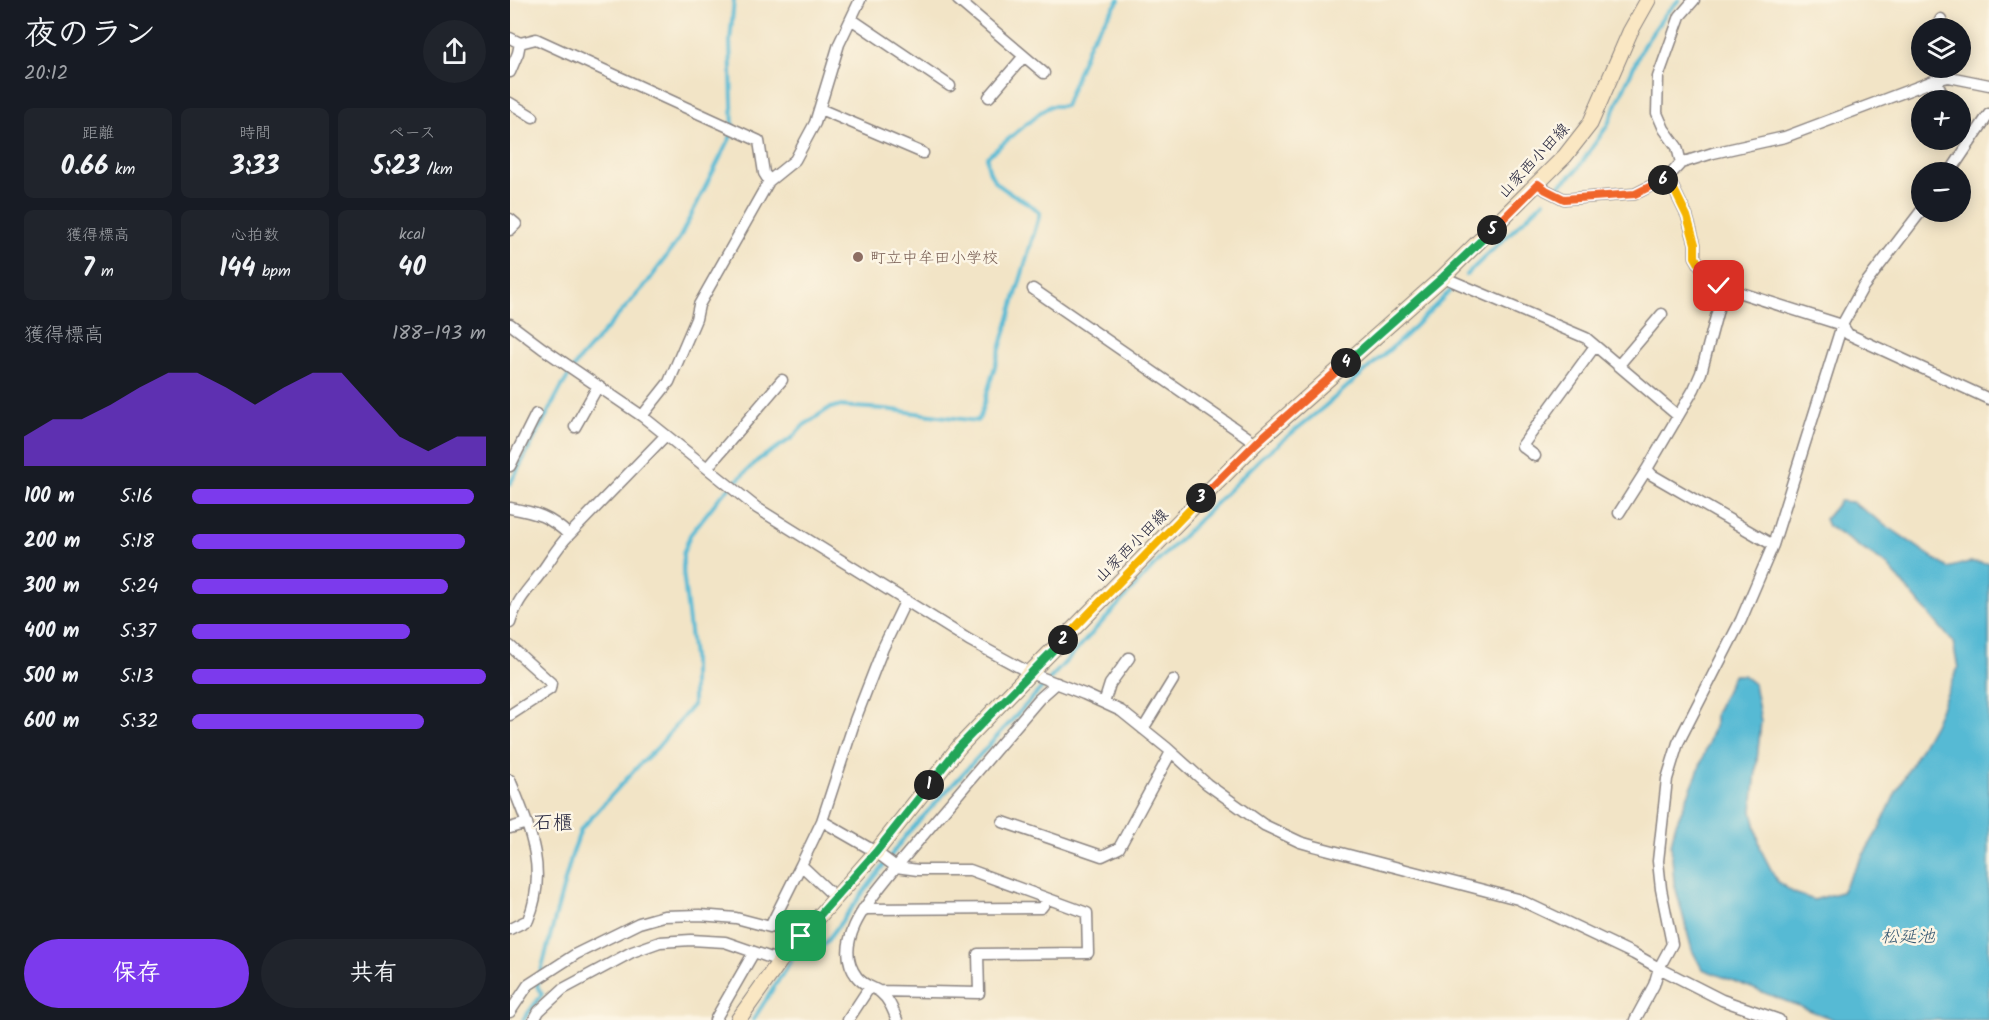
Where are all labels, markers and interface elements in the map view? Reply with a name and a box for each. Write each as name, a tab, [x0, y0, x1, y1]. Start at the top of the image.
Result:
text: 夜のラン	[24, 9, 156, 62]
map controls	[1911, 18, 1971, 222]
button: layers	[1911, 18, 1971, 78]
button: share	[423, 20, 486, 83]
text: 20:12	[24, 58, 68, 90]
button: +	[1911, 90, 1971, 150]
street label: 山家西小田線	[1492, 117, 1576, 205]
text: 距離	[82, 121, 114, 146]
text: 時間	[239, 121, 271, 146]
text: ペース	[388, 121, 436, 146]
text: 0.66	[61, 146, 109, 188]
text: 3:33	[230, 146, 280, 188]
text: 5:23	[371, 146, 420, 188]
text: km	[109, 157, 135, 182]
text: /km	[420, 157, 453, 182]
button: −	[1911, 162, 1971, 222]
pin: 6	[1648, 165, 1678, 195]
text: 6	[1659, 167, 1667, 192]
pin: 5	[1477, 215, 1507, 245]
text: 5	[1488, 217, 1496, 242]
text: kcal	[399, 222, 425, 247]
text: 獲得標高	[66, 223, 130, 248]
text: 心拍数	[231, 223, 279, 248]
place label: 町立中牟田小学校	[870, 246, 998, 271]
text: 40	[398, 247, 426, 289]
text: 7	[82, 248, 95, 290]
text: 144	[219, 248, 256, 290]
marker: 町立中牟田小学校	[851, 250, 865, 264]
text: m	[95, 259, 114, 284]
text: bpm	[256, 259, 291, 284]
pin	[1693, 260, 1744, 311]
icon: check	[1702, 269, 1735, 302]
text: 188–193 m	[392, 318, 486, 350]
text: 獲得標高	[24, 320, 104, 352]
pin: 4	[1331, 348, 1361, 378]
text: 4	[1342, 350, 1350, 375]
text: 100 m	[24, 481, 75, 513]
text: 5:16	[120, 481, 153, 513]
pin: 3	[1186, 483, 1216, 513]
text: 3	[1197, 485, 1205, 510]
street label: 山家西小田線	[1089, 503, 1175, 589]
text: 200 m	[24, 526, 80, 558]
text: 5:18	[120, 526, 154, 558]
text: 300 m	[24, 571, 80, 603]
text: 5:24	[120, 571, 158, 603]
text: 400 m	[24, 616, 80, 648]
text: 5:37	[120, 616, 156, 648]
pin: 2	[1048, 625, 1078, 655]
text: 2	[1058, 627, 1068, 652]
text: 500 m	[24, 661, 79, 693]
text: 5:13	[120, 661, 153, 693]
text: 600 m	[24, 706, 79, 738]
text: 5:32	[120, 706, 159, 738]
pin: 1	[914, 770, 944, 800]
text: 1	[927, 772, 931, 797]
district label: 石櫃	[533, 808, 573, 840]
pin	[775, 910, 826, 961]
icon: arrive	[784, 919, 817, 952]
water label: 松延池	[1881, 923, 1936, 952]
button: 保存	[24, 939, 249, 1008]
button: 共有	[261, 939, 486, 1008]

